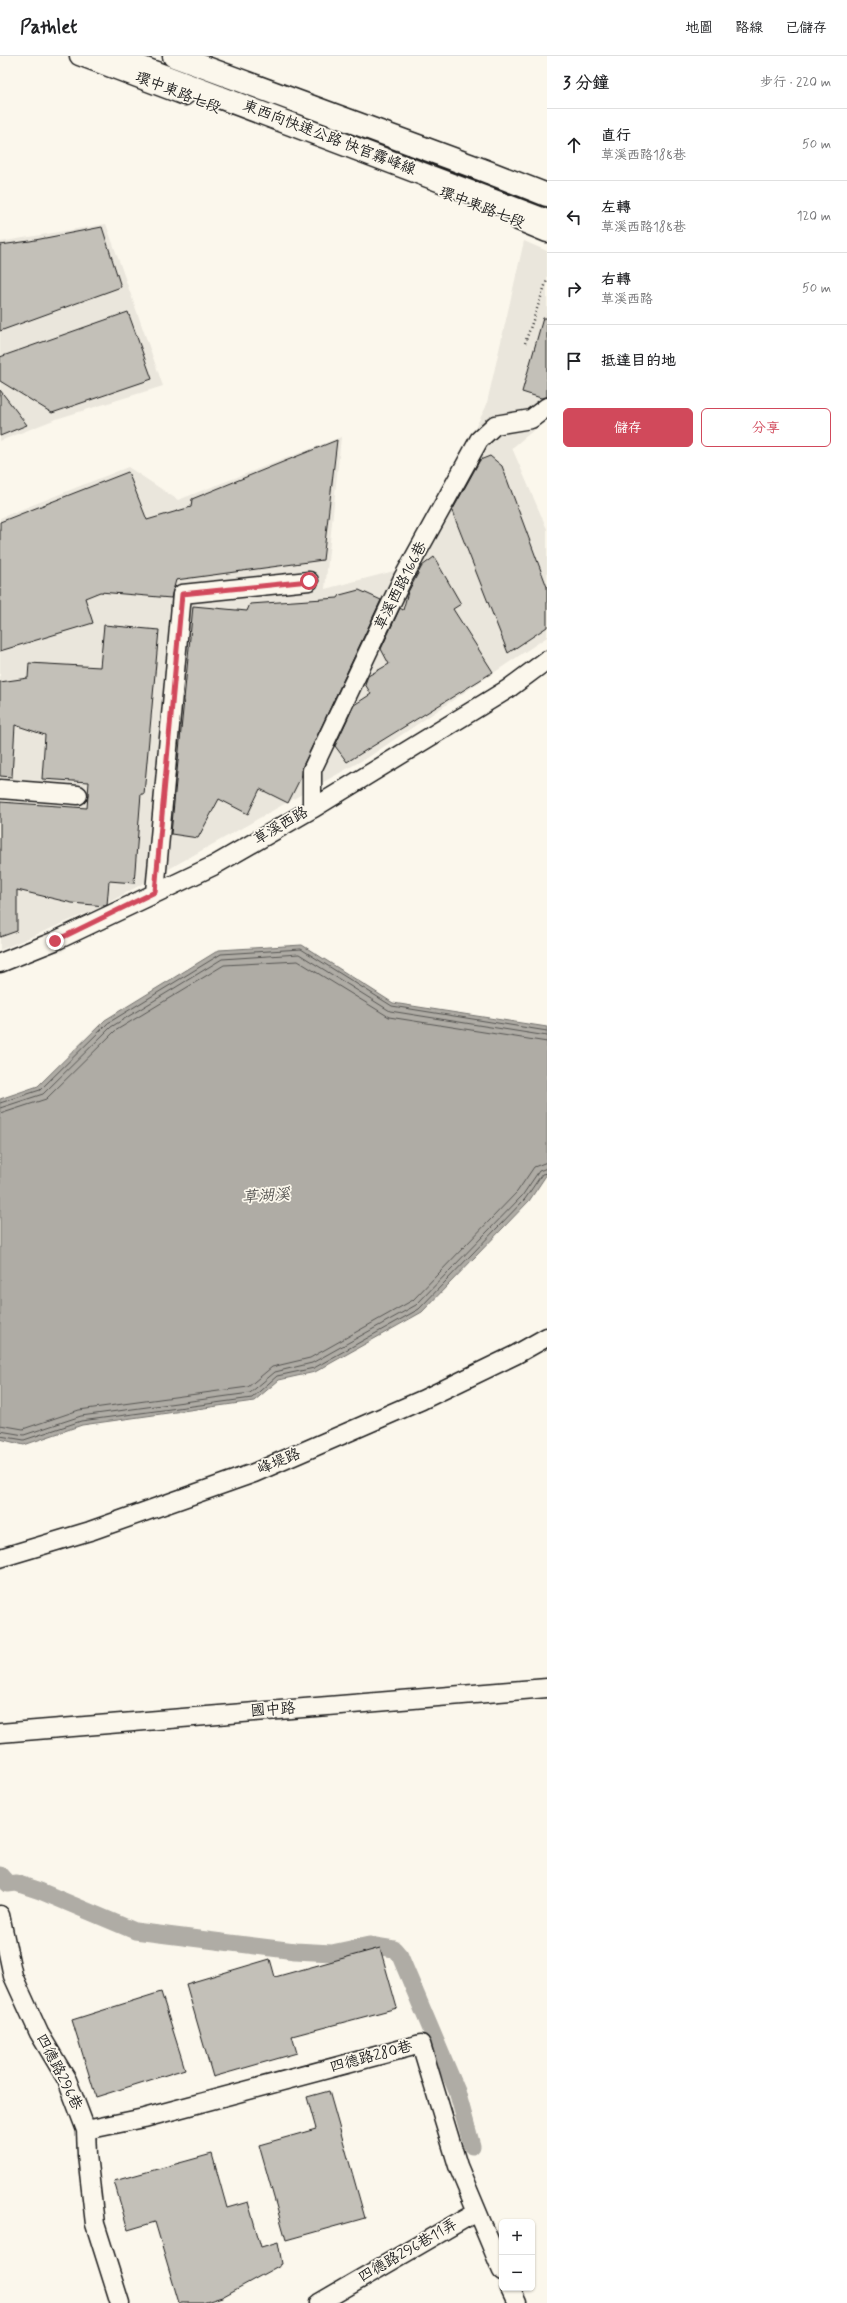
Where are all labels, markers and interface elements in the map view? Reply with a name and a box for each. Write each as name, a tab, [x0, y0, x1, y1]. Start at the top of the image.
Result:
text: Pathlet	[20, 15, 77, 40]
text: 地圖	[685, 19, 713, 37]
text: 路線	[735, 19, 763, 37]
text: 已儲存	[785, 19, 827, 37]
street label: 環中東路七段	[132, 68, 224, 118]
text: 3 分鐘	[563, 72, 609, 94]
text: 步行 · 220 m	[760, 74, 831, 91]
street label: 東西向快速公路 快官霧峰線	[239, 96, 419, 180]
text: 直行	[601, 126, 631, 146]
icon: ahead	[563, 134, 585, 156]
text: 50 m	[802, 136, 831, 153]
text: 草溪西路188巷	[601, 147, 686, 164]
street label: 環中東路七段	[436, 183, 528, 233]
text: 左轉	[601, 198, 631, 218]
icon: left	[563, 206, 585, 228]
text: 120 m	[797, 208, 831, 225]
text: 草溪西路188巷	[601, 219, 686, 236]
text: 右轉	[601, 270, 631, 290]
icon: right	[563, 278, 585, 300]
text: 50 m	[802, 280, 831, 297]
text: 草溪西路	[601, 291, 653, 308]
icon: arrive	[563, 350, 585, 372]
text: 抵達目的地	[601, 351, 676, 371]
button: 儲存	[563, 408, 693, 447]
button: 分享	[701, 408, 831, 447]
street label: 草溪西路166巷	[370, 538, 432, 634]
route start	[300, 572, 318, 590]
street label: 草溪西路	[250, 802, 312, 850]
route end	[46, 932, 64, 950]
water label: 草湖溪	[241, 1184, 292, 1208]
street label: 峰堤路	[254, 1444, 304, 1480]
street label: 國中路	[250, 1698, 296, 1722]
street label: 四德路296巷	[31, 2030, 87, 2114]
street label: 四德路280巷	[328, 2036, 414, 2078]
street label: 四德路296巷11弄	[355, 2214, 461, 2288]
map controls	[499, 2219, 535, 2291]
button: +	[499, 2219, 535, 2255]
button: −	[499, 2255, 535, 2291]

